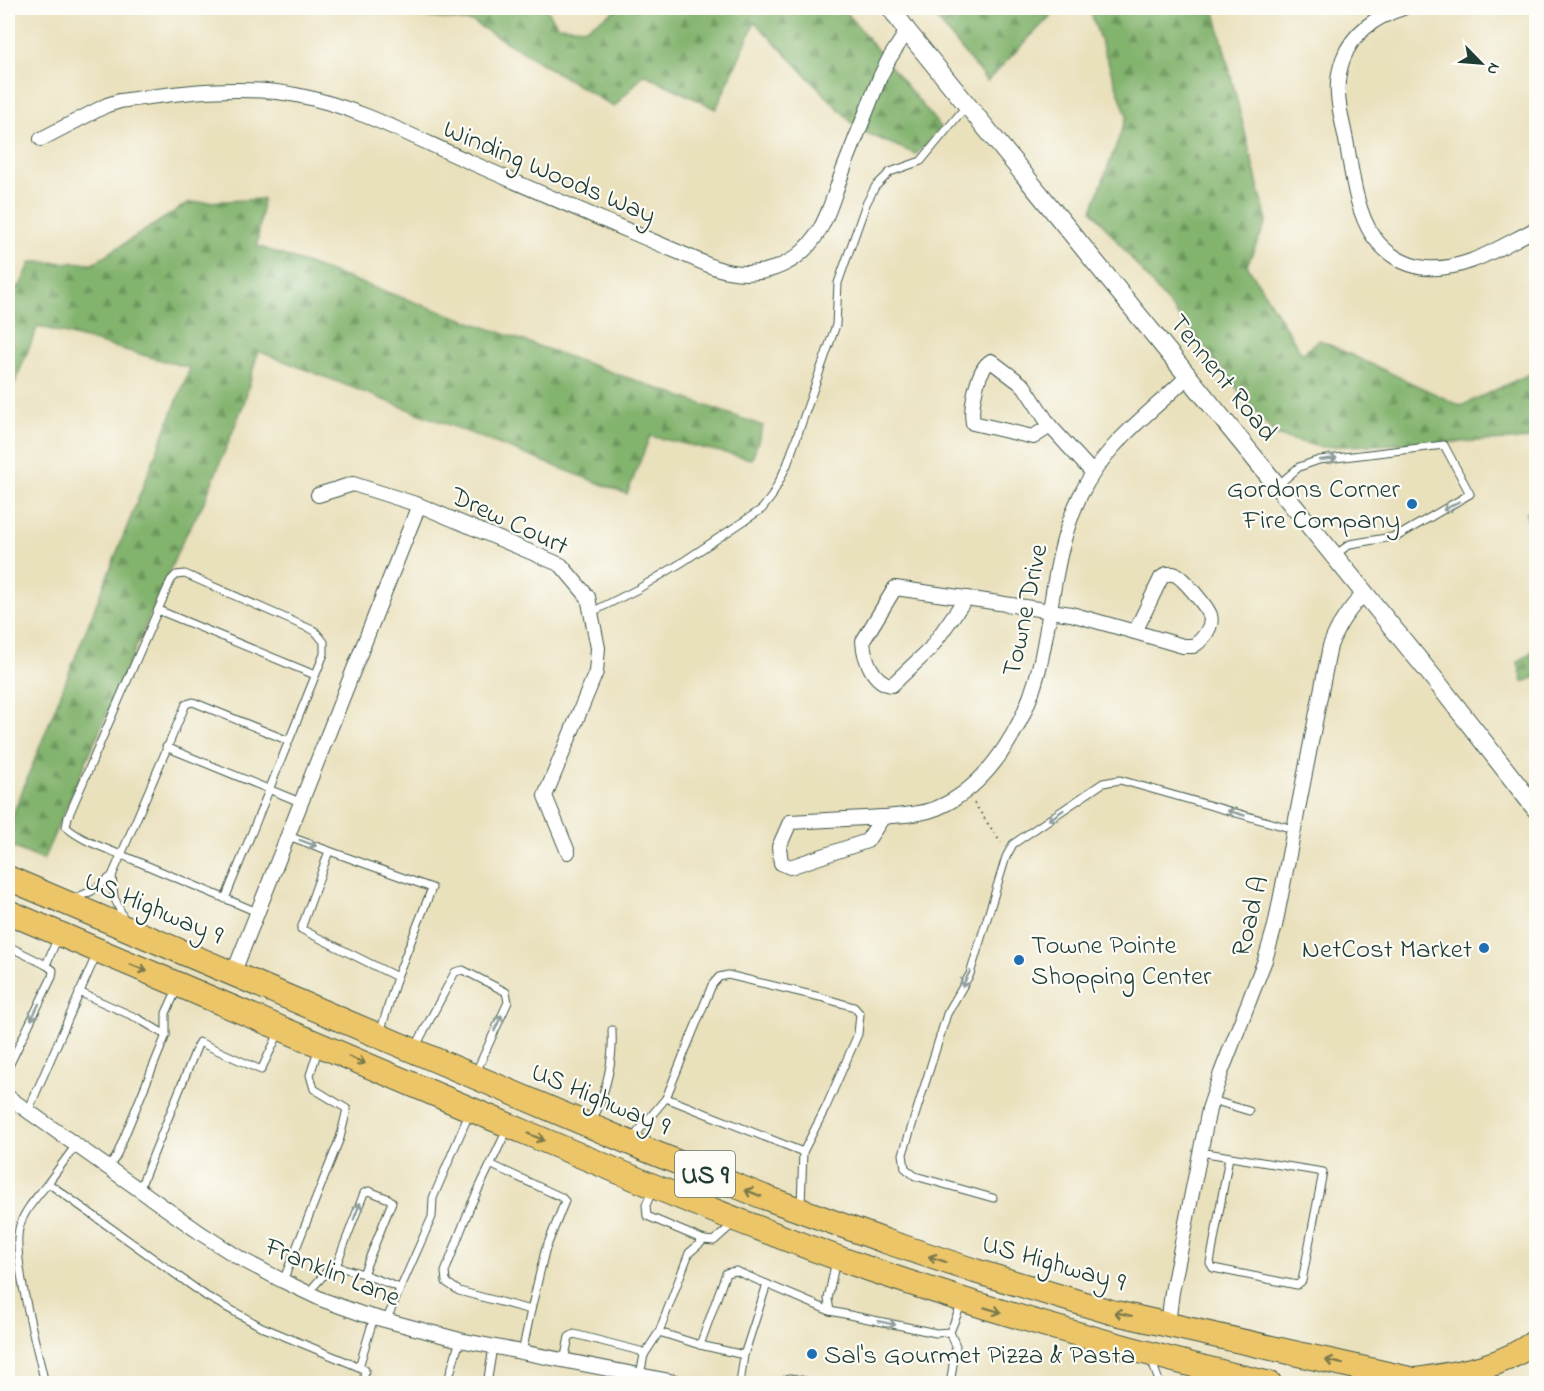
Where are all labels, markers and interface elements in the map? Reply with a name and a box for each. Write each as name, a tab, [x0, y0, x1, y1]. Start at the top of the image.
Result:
north arrow	[1451, 33, 1511, 93]
text: N	[1480, 59, 1506, 79]
street label: Winding Woods Way	[437, 111, 662, 236]
street label: Tennent Road	[1158, 306, 1286, 451]
one-way arrow	[1317, 453, 1337, 464]
place label: Gordons Corner Fire Company	[1227, 471, 1401, 541]
street label: Drew Court	[443, 477, 574, 567]
marker: Gordons Corner Fire Company	[1405, 497, 1419, 511]
one-way arrow	[1443, 500, 1460, 512]
street label: Towne Drive	[993, 540, 1060, 680]
one-way arrow	[1227, 807, 1246, 818]
one-way arrow	[1048, 809, 1065, 821]
one-way arrow	[299, 839, 317, 850]
street label: US Highway 9	[77, 862, 229, 956]
street label: Road A	[1223, 872, 1280, 961]
place label: Towne Pointe Shopping Center	[1031, 927, 1212, 997]
place label: NetCost Market	[1302, 931, 1472, 970]
marker: NetCost Market	[1477, 941, 1491, 955]
marker: Towne Pointe Shopping Center	[1012, 953, 1026, 967]
one-way arrow	[129, 963, 147, 974]
one-way arrow	[960, 970, 972, 988]
one-way arrow	[28, 1003, 40, 1021]
one-way arrow	[493, 1015, 504, 1033]
street label: US Highway 9	[524, 1053, 676, 1147]
one-way arrow	[347, 1055, 365, 1067]
one-way arrow	[526, 1132, 545, 1143]
road number: US 9	[675, 1151, 735, 1197]
one-way arrow	[744, 1187, 763, 1198]
one-way arrow	[352, 1202, 363, 1221]
street label: US Highway 9	[977, 1225, 1130, 1304]
street label: Franklin Lane	[258, 1228, 406, 1318]
one-way arrow	[928, 1252, 947, 1263]
one-way arrow	[983, 1305, 1002, 1316]
one-way arrow	[1114, 1308, 1133, 1320]
one-way arrow	[877, 1318, 896, 1329]
place label: Sal's Gourmet Pizza & Pasta	[824, 1337, 1135, 1376]
marker: Sal's Gourmet Pizza & Pasta	[805, 1347, 819, 1361]
one-way arrow	[1325, 1355, 1344, 1367]

